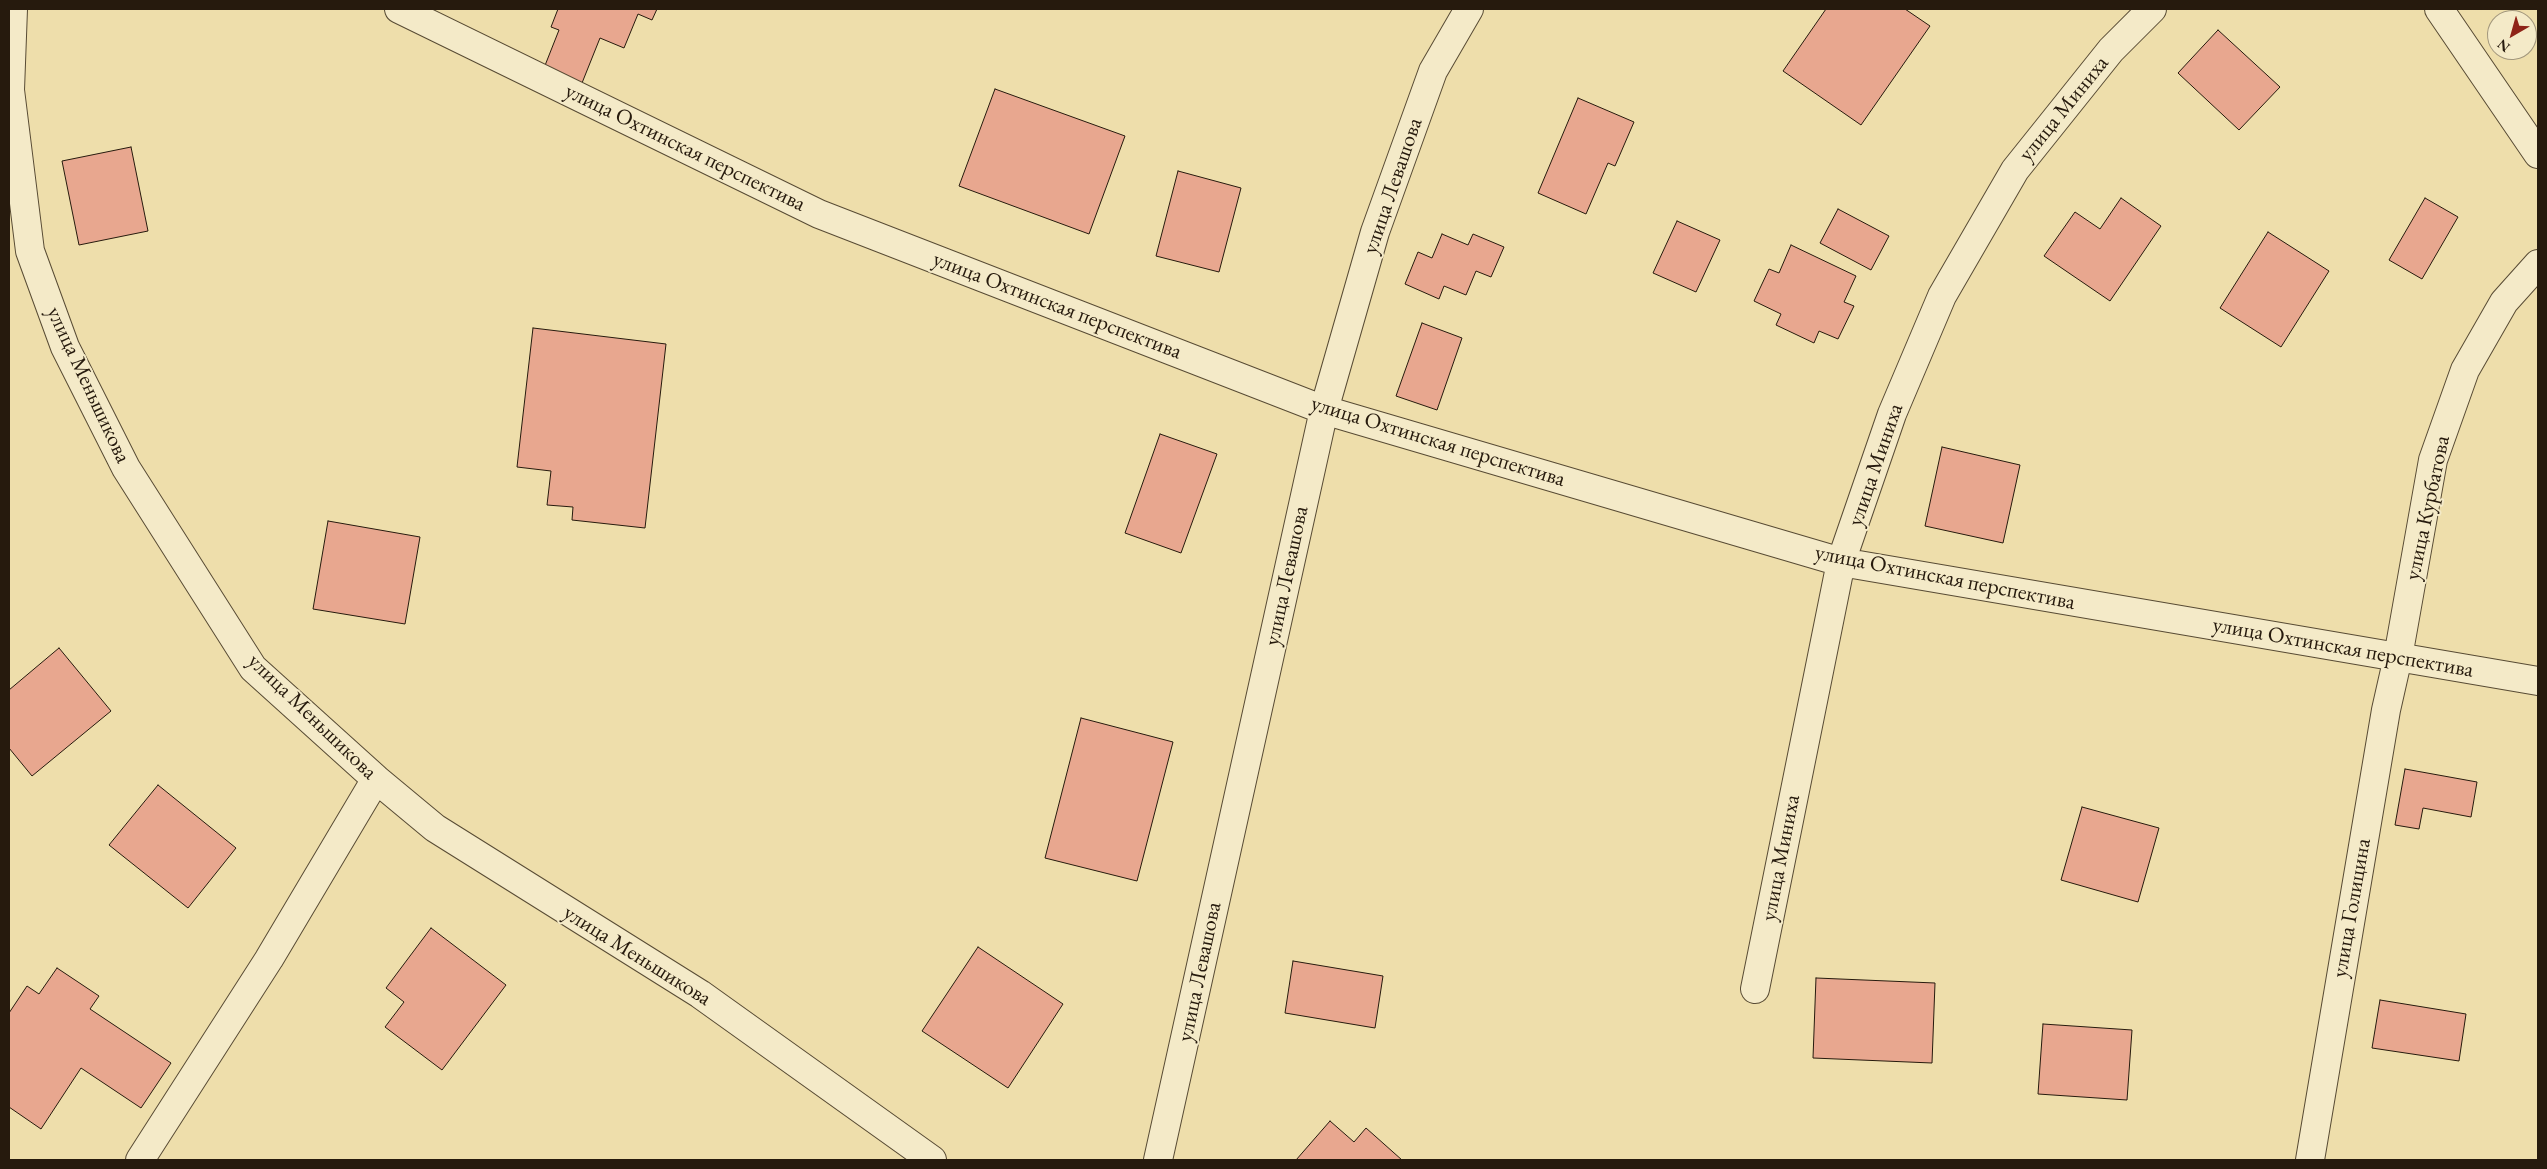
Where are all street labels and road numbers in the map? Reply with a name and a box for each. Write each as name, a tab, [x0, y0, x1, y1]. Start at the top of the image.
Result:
street label: улица Миниха	[2013, 51, 2115, 167]
street label: улица Охтинская перспектива	[560, 78, 810, 218]
street label: улица Левашова	[1357, 114, 1429, 258]
street label: улица Охтинская перспектива	[929, 246, 1185, 366]
street label: улица Меньшикова	[40, 303, 136, 467]
street label: улица Охтинская перспектива	[1308, 391, 1568, 493]
street label: улица Миниха	[1843, 400, 1909, 530]
street label: улица Курбатова	[2400, 433, 2456, 583]
street label: улица Левашова	[1259, 504, 1315, 648]
street label: улица Охтинская перспектива	[1813, 540, 2077, 616]
street label: улица Охтинская перспектива	[2210, 612, 2476, 684]
street label: улица Меньшикова	[242, 649, 382, 785]
street label: улица Миниха	[1756, 793, 1806, 923]
street label: улица Голицина	[2327, 836, 2377, 980]
street label: улица Меньшикова	[558, 900, 716, 1012]
street label: улица Левашова	[1172, 900, 1228, 1044]

